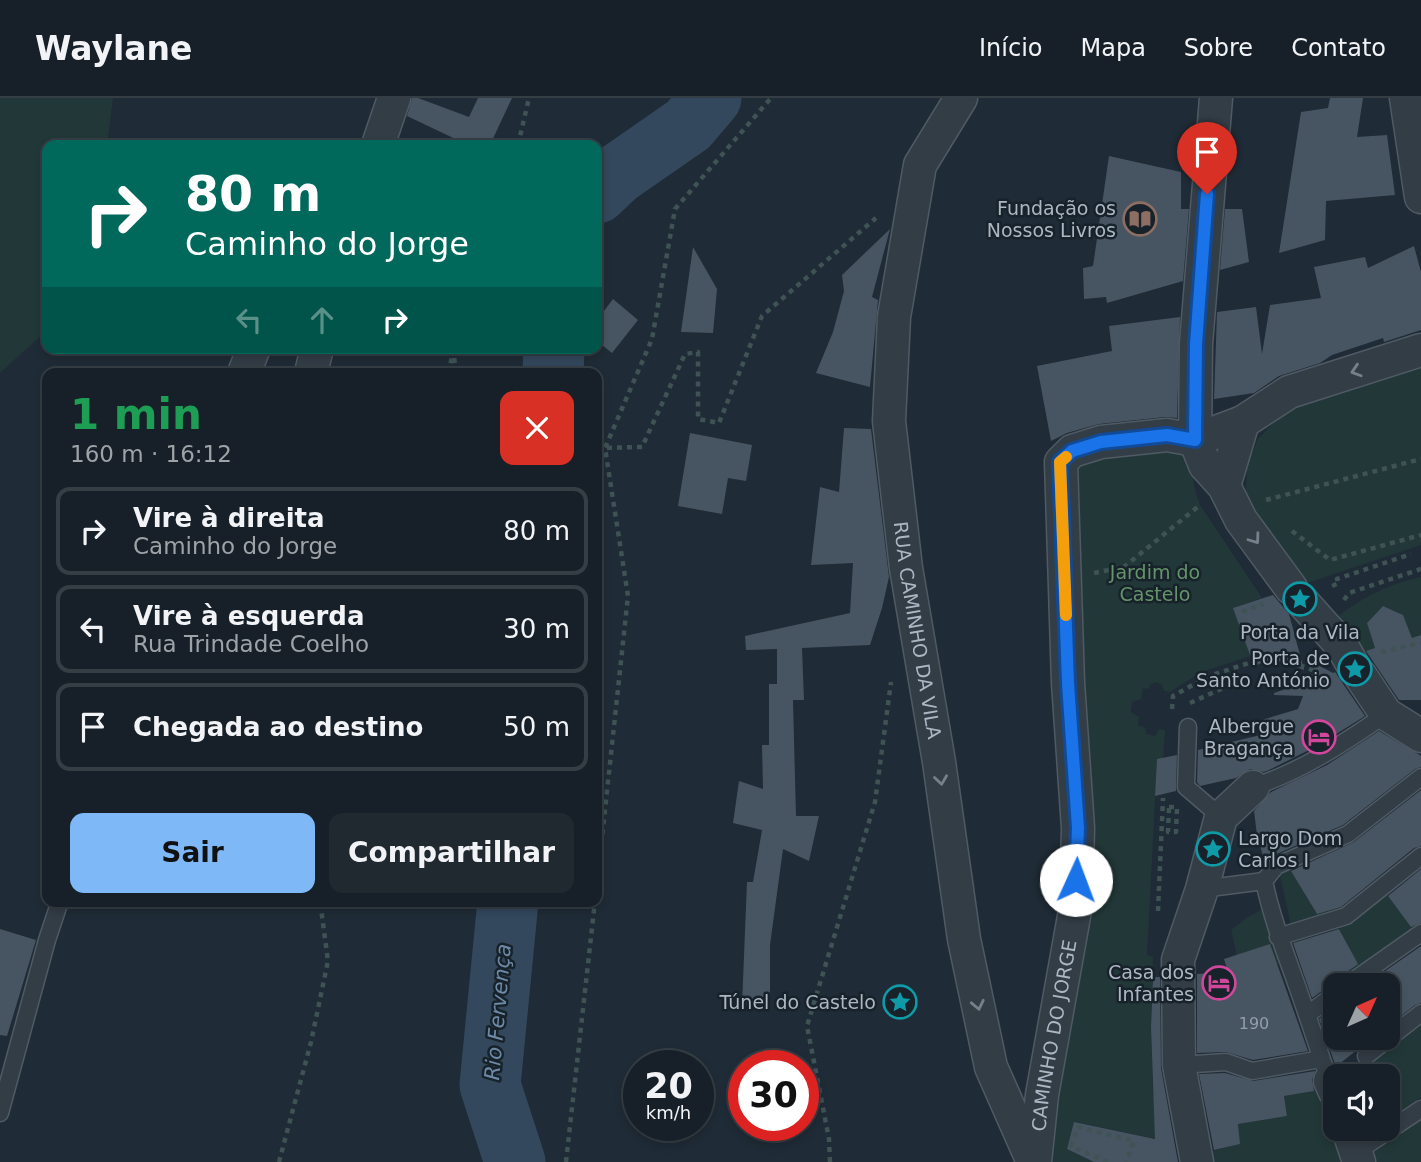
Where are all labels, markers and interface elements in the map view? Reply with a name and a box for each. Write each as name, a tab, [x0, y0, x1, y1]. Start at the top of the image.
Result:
text: Waylane	[35, 29, 192, 68]
text: Início	[979, 34, 1043, 62]
text: Mapa	[1081, 34, 1146, 62]
text: Sobre	[1184, 34, 1253, 62]
text: Contato	[1291, 34, 1386, 62]
pin	[1177, 122, 1237, 194]
icon: arrive	[1188, 133, 1226, 171]
text: 80 m	[185, 166, 321, 223]
icon: right	[70, 168, 161, 259]
place label: Fundação os Nossos Livros	[987, 197, 1116, 241]
library icon: Fundação os Nossos Livros	[1121, 200, 1159, 238]
text: Caminho do Jorge	[185, 225, 469, 263]
icon: left	[230, 301, 268, 339]
icon: ahead	[303, 301, 341, 339]
icon: right	[376, 301, 414, 339]
one-way arrow	[1350, 363, 1363, 377]
text: 1 min	[70, 390, 202, 439]
button: close	[500, 391, 574, 465]
text: 160 m · 16:12	[70, 441, 232, 467]
text: Vire à direita	[133, 503, 325, 533]
icon: right	[74, 512, 112, 550]
text: 80 m	[503, 516, 570, 546]
street label: RUA CAMINHO DA VILA	[890, 520, 946, 741]
one-way arrow	[1247, 531, 1259, 544]
text: Caminho do Jorge	[133, 533, 337, 559]
park label: Jardim do Castelo	[1109, 561, 1200, 605]
place icon: Porta da Vila	[1281, 580, 1319, 618]
text: Vire à esquerda	[133, 601, 365, 631]
icon: left	[74, 610, 112, 648]
text: 30 m	[503, 614, 570, 644]
place label: Porta da Vila	[1240, 621, 1360, 643]
text: Rua Trindade Coelho	[133, 631, 369, 657]
place label: Porta de Santo António	[1196, 647, 1330, 691]
place icon: Porta de Santo António	[1336, 650, 1374, 688]
icon: arrive	[74, 708, 112, 746]
text: Chegada ao destino	[133, 712, 423, 742]
text: 50 m	[503, 712, 570, 742]
place label: Albergue Bragança	[1204, 715, 1294, 759]
hotel icon: Albergue Bragança	[1300, 718, 1338, 756]
one-way arrow	[934, 774, 949, 786]
button: Sair	[70, 813, 315, 893]
button: Compartilhar	[329, 813, 574, 893]
place label: Largo Dom Carlos I	[1238, 827, 1342, 871]
place icon: Largo Dom Carlos I	[1194, 830, 1232, 868]
position arrow	[1039, 843, 1113, 917]
street label: CAMINHO DO JORGE	[1027, 938, 1081, 1132]
water label: Rio Fervença	[480, 943, 516, 1081]
place label: Casa dos Infantes	[1108, 961, 1194, 1005]
hotel icon: Casa dos Infantes	[1200, 964, 1238, 1002]
north arrow	[1323, 973, 1400, 1050]
map controls	[1323, 973, 1400, 1141]
place icon: Túnel do Castelo	[881, 983, 919, 1021]
place label: Túnel do Castelo	[719, 991, 876, 1013]
one-way arrow	[969, 999, 984, 1011]
house number: 190	[1239, 1014, 1269, 1033]
speed limit sign: 30	[728, 1050, 819, 1141]
button: sound	[1323, 1064, 1400, 1141]
text: 20	[644, 1066, 693, 1106]
text: km/h	[646, 1102, 691, 1123]

